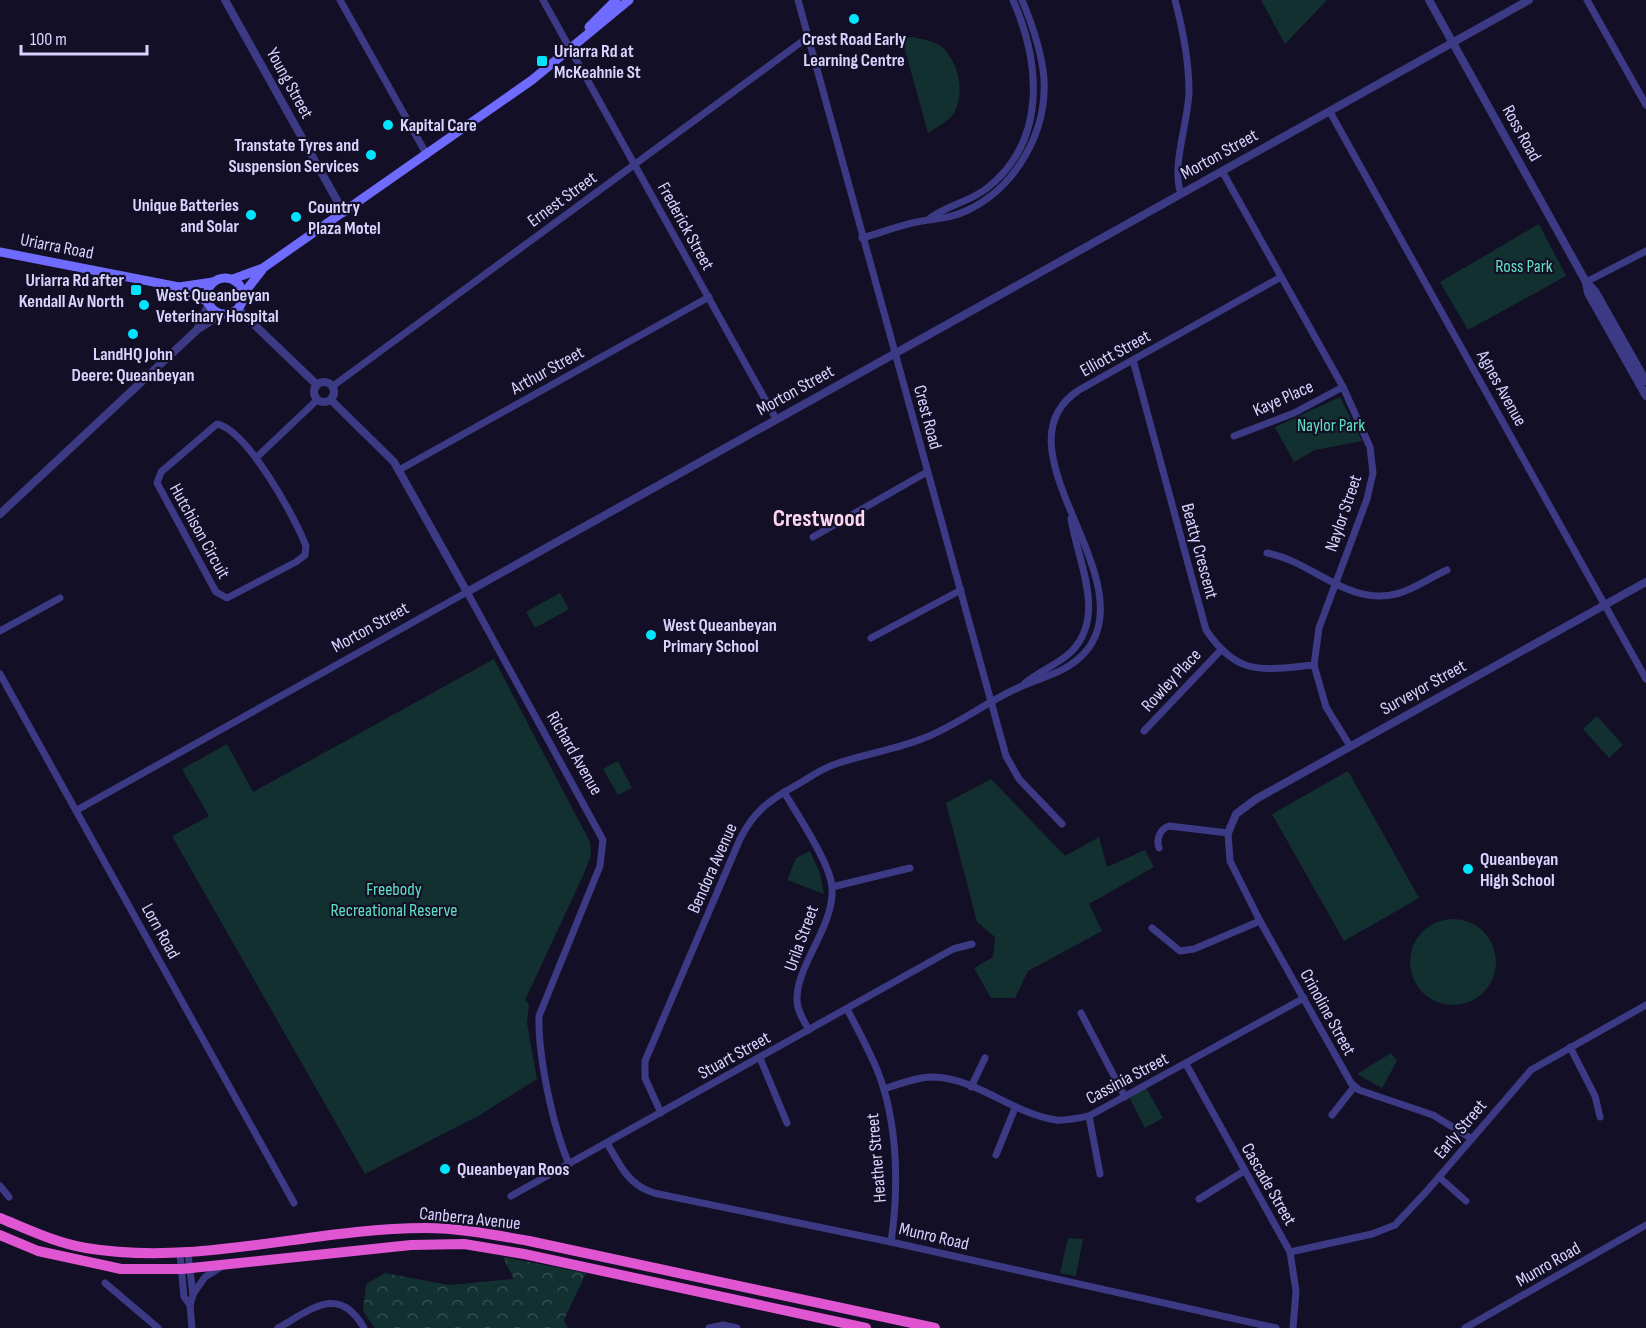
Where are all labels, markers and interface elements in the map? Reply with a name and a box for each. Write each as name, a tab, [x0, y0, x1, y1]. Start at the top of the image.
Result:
marker: Crest Road Early Learning Centre	[847, 12, 861, 26]
scale bar	[21, 18, 147, 56]
text: 100 m	[30, 29, 67, 50]
place label: Crest Road Early Learning Centre	[802, 29, 907, 71]
place label: Uriarra Rd at McKeahnie St	[554, 41, 641, 83]
street label: Young Street	[262, 44, 318, 123]
marker: Uriarra Rd at McKeahnie St	[535, 54, 549, 68]
street label: Ross Road	[1498, 101, 1546, 165]
place label: Kapital Care	[400, 115, 477, 136]
marker: Kapital Care	[381, 118, 395, 132]
street label: Morton Street	[1177, 124, 1262, 184]
place label: Transtate Tyres and Suspension Services	[229, 135, 359, 177]
marker: Transtate Tyres and Suspension Services	[364, 148, 378, 162]
street label: Ernest Street	[524, 167, 601, 232]
street label: Frederick Street	[653, 179, 719, 274]
place label: Unique Batteries and Solar	[132, 195, 239, 237]
place label: Country Plaza Motel	[308, 197, 381, 239]
marker: Unique Batteries and Solar	[244, 208, 258, 222]
marker: Country Plaza Motel	[289, 210, 303, 224]
street label: Uriarra Road	[18, 229, 95, 264]
park label: Ross Park	[1495, 256, 1553, 277]
place label: Uriarra Rd after Kendall Av North	[19, 270, 124, 312]
marker: Uriarra Rd after Kendall Av North	[129, 283, 143, 297]
place label: West Queanbeyan Veterinary Hospital	[156, 285, 279, 327]
marker: West Queanbeyan Veterinary Hospital	[137, 298, 151, 312]
street label: Elliott Street	[1076, 325, 1154, 381]
marker: LandHQ John Deere: Queanbeyan	[126, 327, 140, 341]
street label: Arthur Street	[506, 342, 588, 400]
place label: LandHQ John Deere: Queanbeyan	[72, 344, 194, 386]
street label: Agnes Avenue	[1472, 346, 1531, 430]
street label: Morton Street	[753, 360, 838, 420]
street label: Kaye Place	[1250, 376, 1317, 421]
street label: Crest Road	[909, 383, 946, 452]
park label: Naylor Park	[1297, 415, 1365, 436]
street label: Naylor Street	[1321, 472, 1367, 554]
street label: Hutchison Circuit	[165, 480, 235, 583]
street label: Beatty Crescent	[1177, 501, 1222, 602]
district label: Crestwood	[773, 504, 865, 533]
street label: Morton Street	[328, 597, 413, 657]
place label: West Queanbeyan Primary School	[663, 615, 777, 657]
marker: West Queanbeyan Primary School	[644, 628, 658, 642]
street label: Rowley Place	[1137, 645, 1206, 716]
street label: Surveyor Street	[1377, 655, 1470, 720]
street label: Richard Avenue	[542, 708, 607, 799]
street label: Bendora Avenue	[683, 820, 742, 917]
place label: Queanbeyan High School	[1480, 849, 1558, 891]
marker: Queanbeyan High School	[1461, 862, 1475, 876]
park label: Freebody Recreational Reserve	[330, 879, 458, 921]
street label: Lorn Road	[137, 900, 184, 962]
street label: Urila Street	[780, 902, 823, 974]
street label: Crinoline Street	[1295, 966, 1360, 1059]
street label: Stuart Street	[694, 1027, 774, 1084]
street label: Cassinia Street	[1082, 1048, 1172, 1109]
street label: Early Street	[1430, 1095, 1491, 1163]
street label: Heather Street	[862, 1112, 891, 1204]
street label: Cascade Street	[1237, 1139, 1301, 1229]
place label: Queanbeyan Roos	[457, 1159, 569, 1180]
marker: Queanbeyan Roos	[438, 1162, 452, 1176]
street label: Canberra Avenue	[418, 1203, 522, 1234]
street label: Munro Road	[897, 1218, 971, 1255]
street label: Munro Road	[1512, 1238, 1584, 1291]

